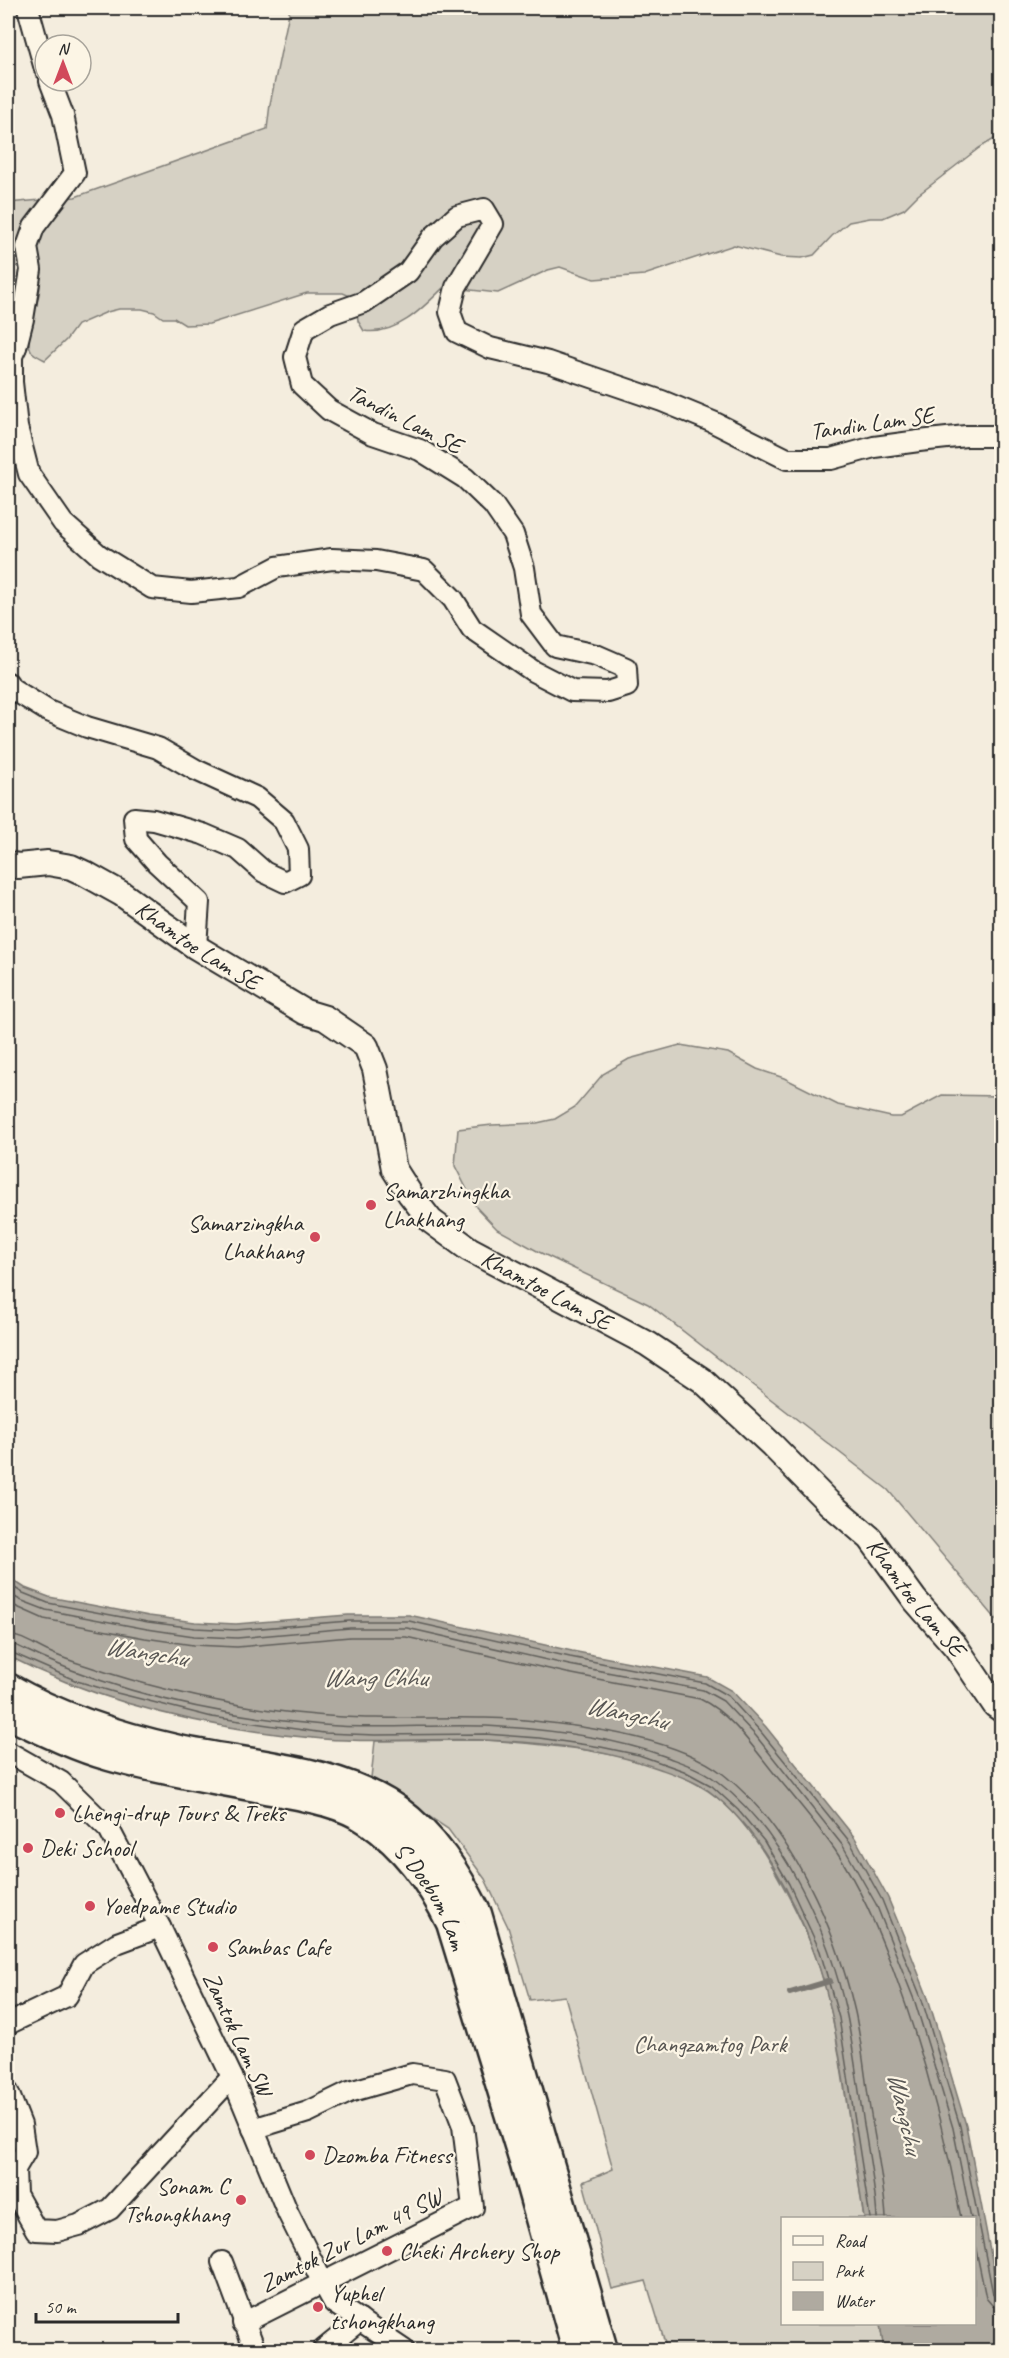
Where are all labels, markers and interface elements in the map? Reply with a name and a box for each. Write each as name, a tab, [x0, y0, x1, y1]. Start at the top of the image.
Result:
north arrow	[33, 33, 93, 93]
text: N	[58, 39, 71, 59]
street label: Tandin Lam SE	[343, 377, 470, 462]
street label: Tandin Lam SE	[808, 399, 939, 447]
street label: Khamtoe Lam SE	[130, 893, 268, 998]
place label: Samarzhingkha Lhakhang	[383, 1176, 511, 1234]
marker: Samarzhingkha Lhakhang	[364, 1198, 378, 1212]
place label: Samarzingkha Lhakhang	[188, 1208, 305, 1266]
marker: Samarzingkha Lhakhang	[308, 1230, 322, 1244]
street label: Khamtoe Lam SE	[476, 1243, 619, 1338]
street label: Khamtoe Lam SE	[860, 1532, 975, 1665]
water label: Wangchu	[103, 1629, 194, 1675]
water label: Wang Chhu	[323, 1661, 431, 1694]
water label: Wangchu	[583, 1688, 675, 1739]
place label: Lhengi-drup Tours & Treks	[72, 1798, 287, 1828]
marker: Lhengi-drup Tours & Treks	[53, 1806, 67, 1820]
place label: Deki School	[40, 1833, 137, 1863]
street label: S Doebum Lam	[387, 1836, 474, 1955]
marker: Deki School	[21, 1841, 35, 1855]
place label: Yoedpame Studio	[102, 1891, 237, 1921]
marker: Yoedpame Studio	[83, 1899, 97, 1913]
place label: Sambas Cafe	[225, 1932, 333, 1962]
marker: Sambas Cafe	[206, 1940, 220, 1954]
street label: Zamtok Lam SW	[196, 1967, 281, 2103]
park label: Changzamtog Park	[634, 2029, 789, 2059]
water label: Wangchu	[880, 2069, 931, 2161]
place label: Dzomba Fitness	[322, 2140, 454, 2170]
marker: Dzomba Fitness	[303, 2148, 317, 2162]
place label: Sonam C Tshongkhang	[124, 2171, 232, 2229]
street label: Zamtok Zur Lam 49 SW	[255, 2180, 450, 2299]
marker: Sonam C Tshongkhang	[234, 2193, 248, 2207]
legend	[781, 2217, 976, 2325]
text: Road	[835, 2230, 868, 2252]
place label: Cheki Archery Shop	[399, 2236, 561, 2266]
marker: Cheki Archery Shop	[380, 2244, 394, 2258]
text: Park	[835, 2260, 865, 2282]
place label: Yuphel tshongkhang	[330, 2278, 435, 2336]
scale bar	[36, 2286, 178, 2324]
text: Water	[835, 2290, 876, 2312]
text: 50 m	[45, 2296, 78, 2318]
marker: Yuphel tshongkhang	[311, 2300, 325, 2314]

